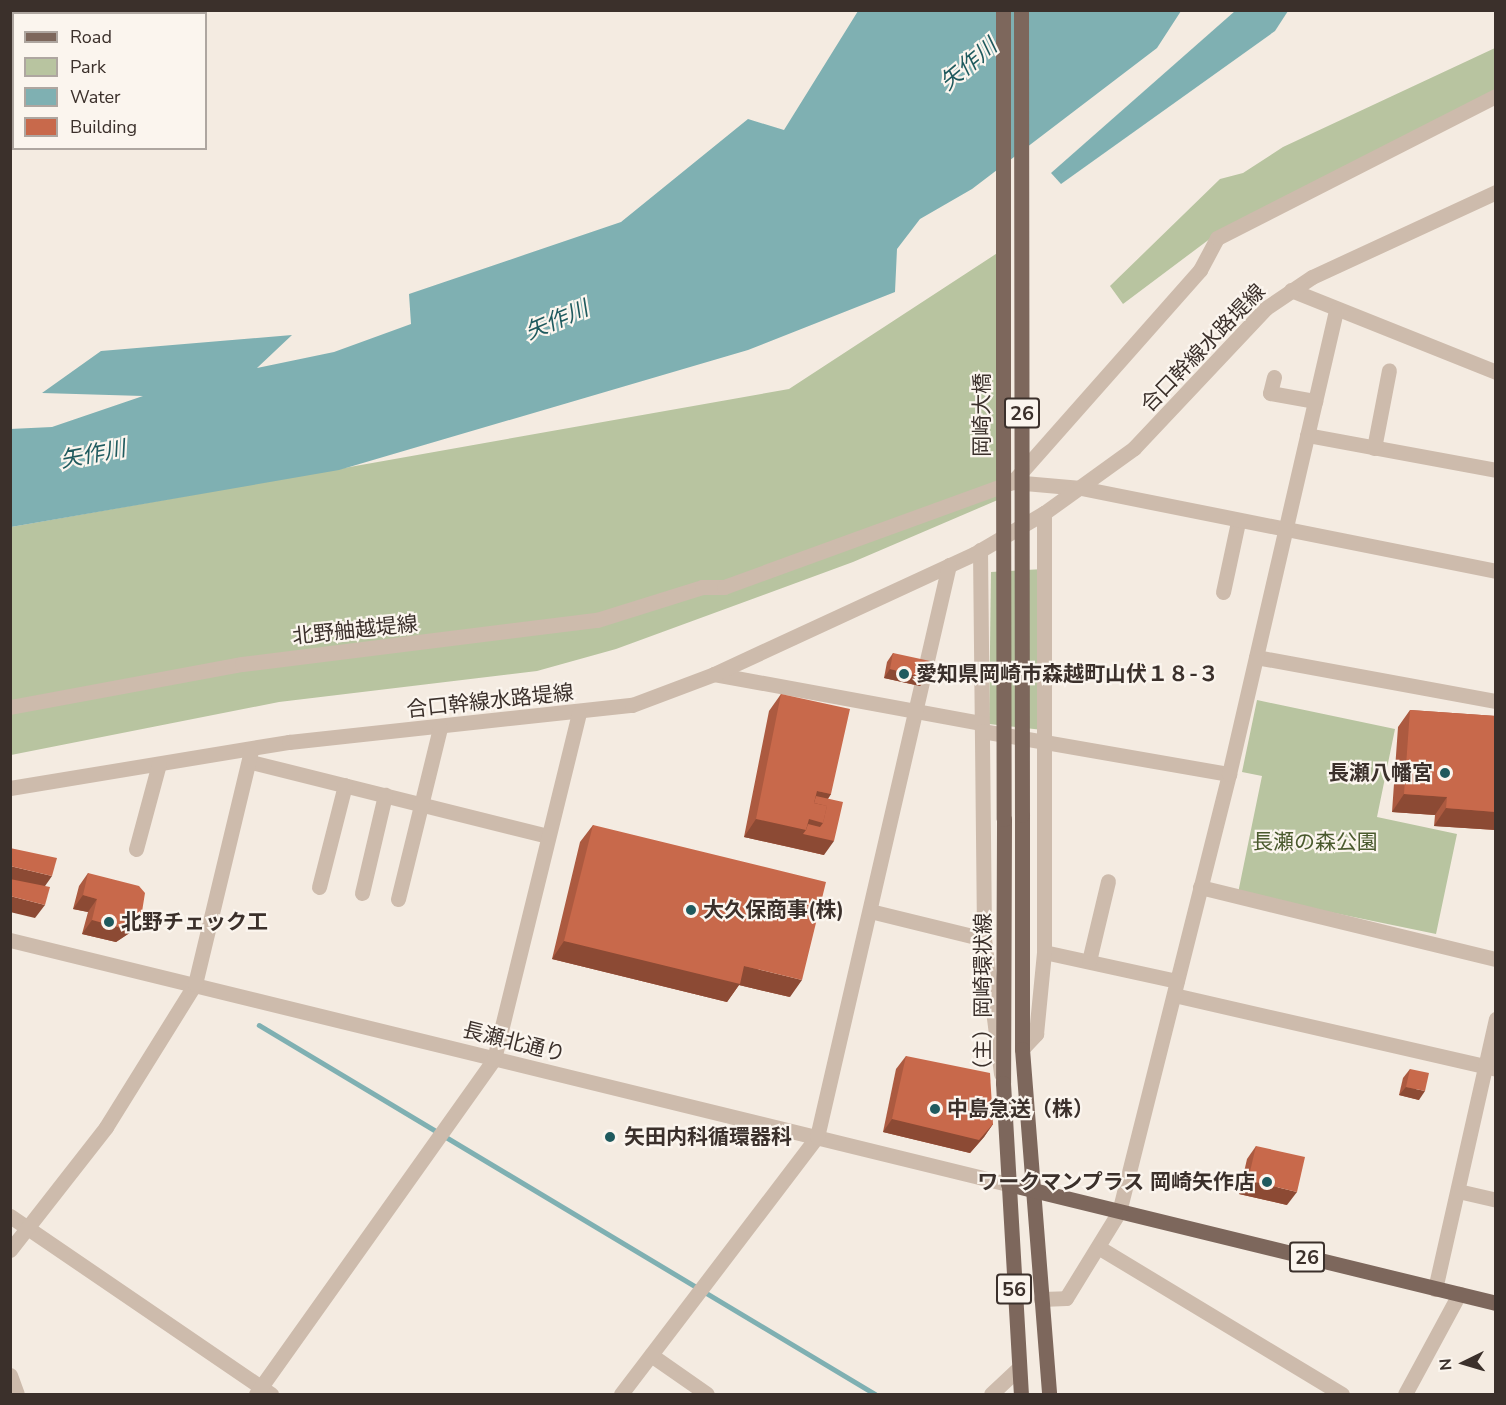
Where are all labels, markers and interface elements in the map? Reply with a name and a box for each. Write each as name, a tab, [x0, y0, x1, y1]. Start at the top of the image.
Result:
legend	[12, 12, 207, 150]
text: Road	[70, 25, 112, 49]
water label: 矢作川	[935, 34, 1003, 96]
text: Park	[70, 55, 106, 79]
text: Water	[70, 85, 121, 109]
text: Building	[70, 115, 137, 139]
street label: 合口幹線水路堤線	[1136, 279, 1270, 417]
water label: 矢作川	[521, 296, 593, 346]
street label: 岡崎大橋	[969, 373, 995, 457]
road number: 26	[1004, 396, 1040, 430]
water label: 矢作川	[58, 436, 128, 474]
street label: 北野舳越堤線	[291, 611, 419, 649]
place label: 愛知県岡崎市森越町山伏１８‐３	[916, 661, 1219, 687]
marker: 愛知県岡崎市森越町山伏１８‐３	[897, 667, 911, 681]
street label: 合口幹線水路堤線	[405, 680, 575, 722]
place label: 長瀬八幡宮	[1328, 760, 1433, 786]
marker: 長瀬八幡宮	[1438, 766, 1452, 780]
park label: 長瀬の森公園	[1252, 829, 1378, 855]
place label: 大久保商事(株)	[703, 897, 844, 923]
marker: 大久保商事(株)	[684, 903, 698, 917]
place label: 北野チェック工	[121, 909, 268, 935]
street label: （主）岡崎環状線	[970, 913, 996, 1081]
marker: 北野チェック工	[102, 915, 116, 929]
street label: 長瀬北通り	[460, 1017, 568, 1067]
place label: 中島急送（株）	[947, 1096, 1094, 1122]
marker: 中島急送（株）	[928, 1102, 942, 1116]
place label: 矢田内科循環器科	[624, 1124, 792, 1150]
marker: 矢田内科循環器科	[601, 1128, 619, 1146]
place label: ワークマンプラス 岡崎矢作店	[976, 1169, 1255, 1195]
marker: ワークマンプラス 岡崎矢作店	[1260, 1175, 1274, 1189]
road number: 26	[1289, 1240, 1325, 1274]
road number: 56	[996, 1272, 1032, 1306]
north arrow	[1434, 1333, 1494, 1393]
text: N	[1435, 1358, 1458, 1371]

